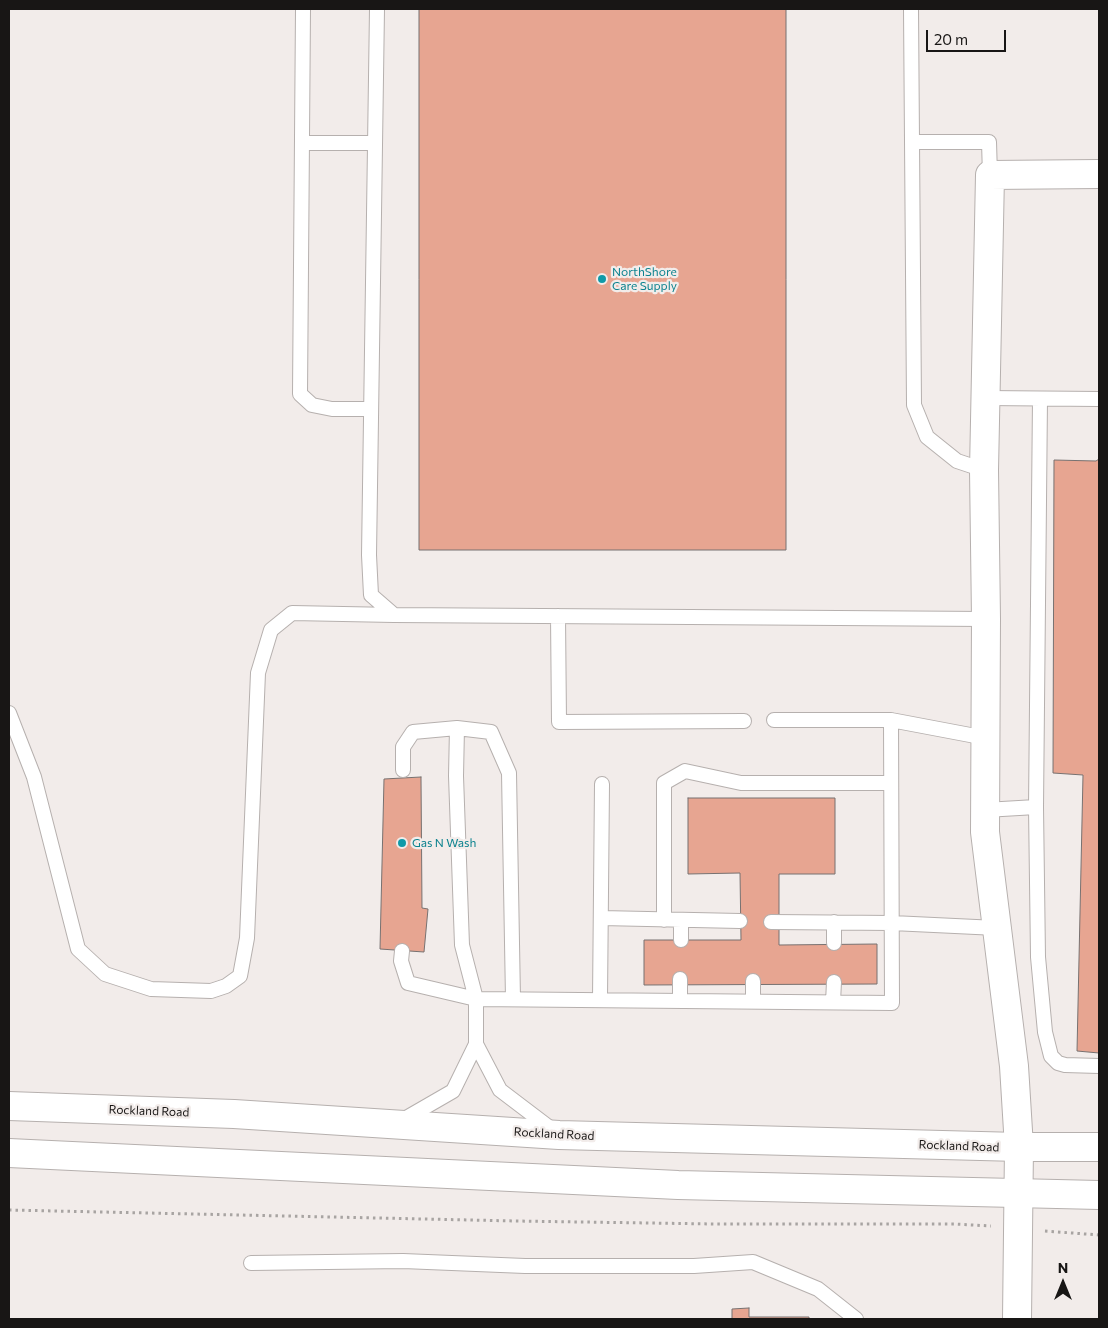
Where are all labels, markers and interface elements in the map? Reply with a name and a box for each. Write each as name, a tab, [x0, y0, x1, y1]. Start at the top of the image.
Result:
scale bar	[928, 20, 1008, 52]
text: 20 m	[934, 30, 968, 48]
place label: NorthShore Care Supply	[612, 265, 677, 293]
marker: NorthShore Care Supply	[596, 273, 608, 285]
place label: Gas N Wash	[412, 836, 476, 850]
marker: Gas N Wash	[396, 837, 408, 849]
street label: Rockland Road	[108, 1102, 190, 1120]
street label: Rockland Road	[513, 1125, 595, 1143]
street label: Rockland Road	[918, 1137, 1000, 1155]
north arrow	[1038, 1258, 1088, 1308]
text: N	[1058, 1259, 1068, 1276]

